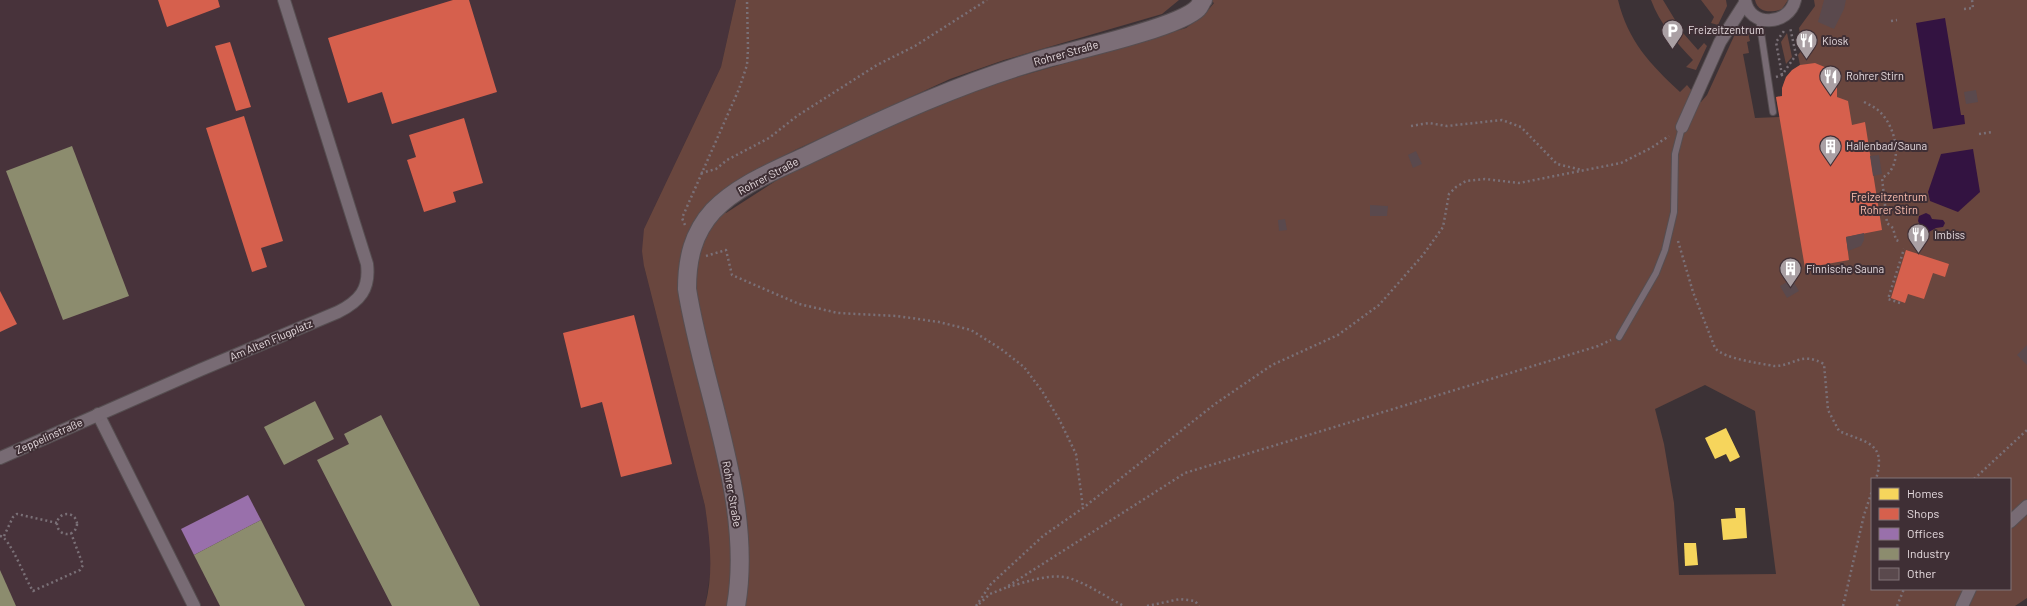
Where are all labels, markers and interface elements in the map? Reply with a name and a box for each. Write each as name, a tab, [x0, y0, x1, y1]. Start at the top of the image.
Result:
parking icon: Freizeitzentrum	[1660, 17, 1686, 50]
place label: Freizeitzentrum	[1688, 23, 1764, 36]
restaurant icon: Kiosk	[1794, 28, 1820, 61]
place label: Kiosk	[1822, 34, 1849, 47]
street label: Rohrer Straße	[1032, 37, 1100, 68]
restaurant icon: Rohrer Stirn	[1818, 63, 1844, 96]
place label: Rohrer Stirn	[1846, 69, 1904, 82]
building icon: Hallenbad/Sauna	[1817, 133, 1843, 166]
place label: Hallenbad/Sauna	[1846, 139, 1927, 152]
street label: Rohrer Straße	[735, 154, 800, 197]
park label: Freizeitzentrum Rohrer Stirn	[1851, 190, 1927, 216]
restaurant icon: Imbiss	[1906, 222, 1932, 255]
place label: Imbiss	[1934, 228, 1965, 241]
building icon: Finnische Sauna	[1777, 256, 1803, 289]
place label: Finnische Sauna	[1806, 262, 1884, 275]
street label: Am Alten Flugplatz	[227, 316, 314, 363]
street label: Zeppelinstraße	[13, 415, 84, 456]
street label: Rohrer Straße	[720, 460, 745, 528]
legend	[1871, 478, 2011, 590]
text: Homes	[1907, 486, 1944, 500]
text: Shops	[1907, 506, 1940, 520]
text: Offices	[1907, 526, 1944, 540]
text: Industry	[1907, 546, 1950, 560]
text: Other	[1907, 566, 1937, 580]

